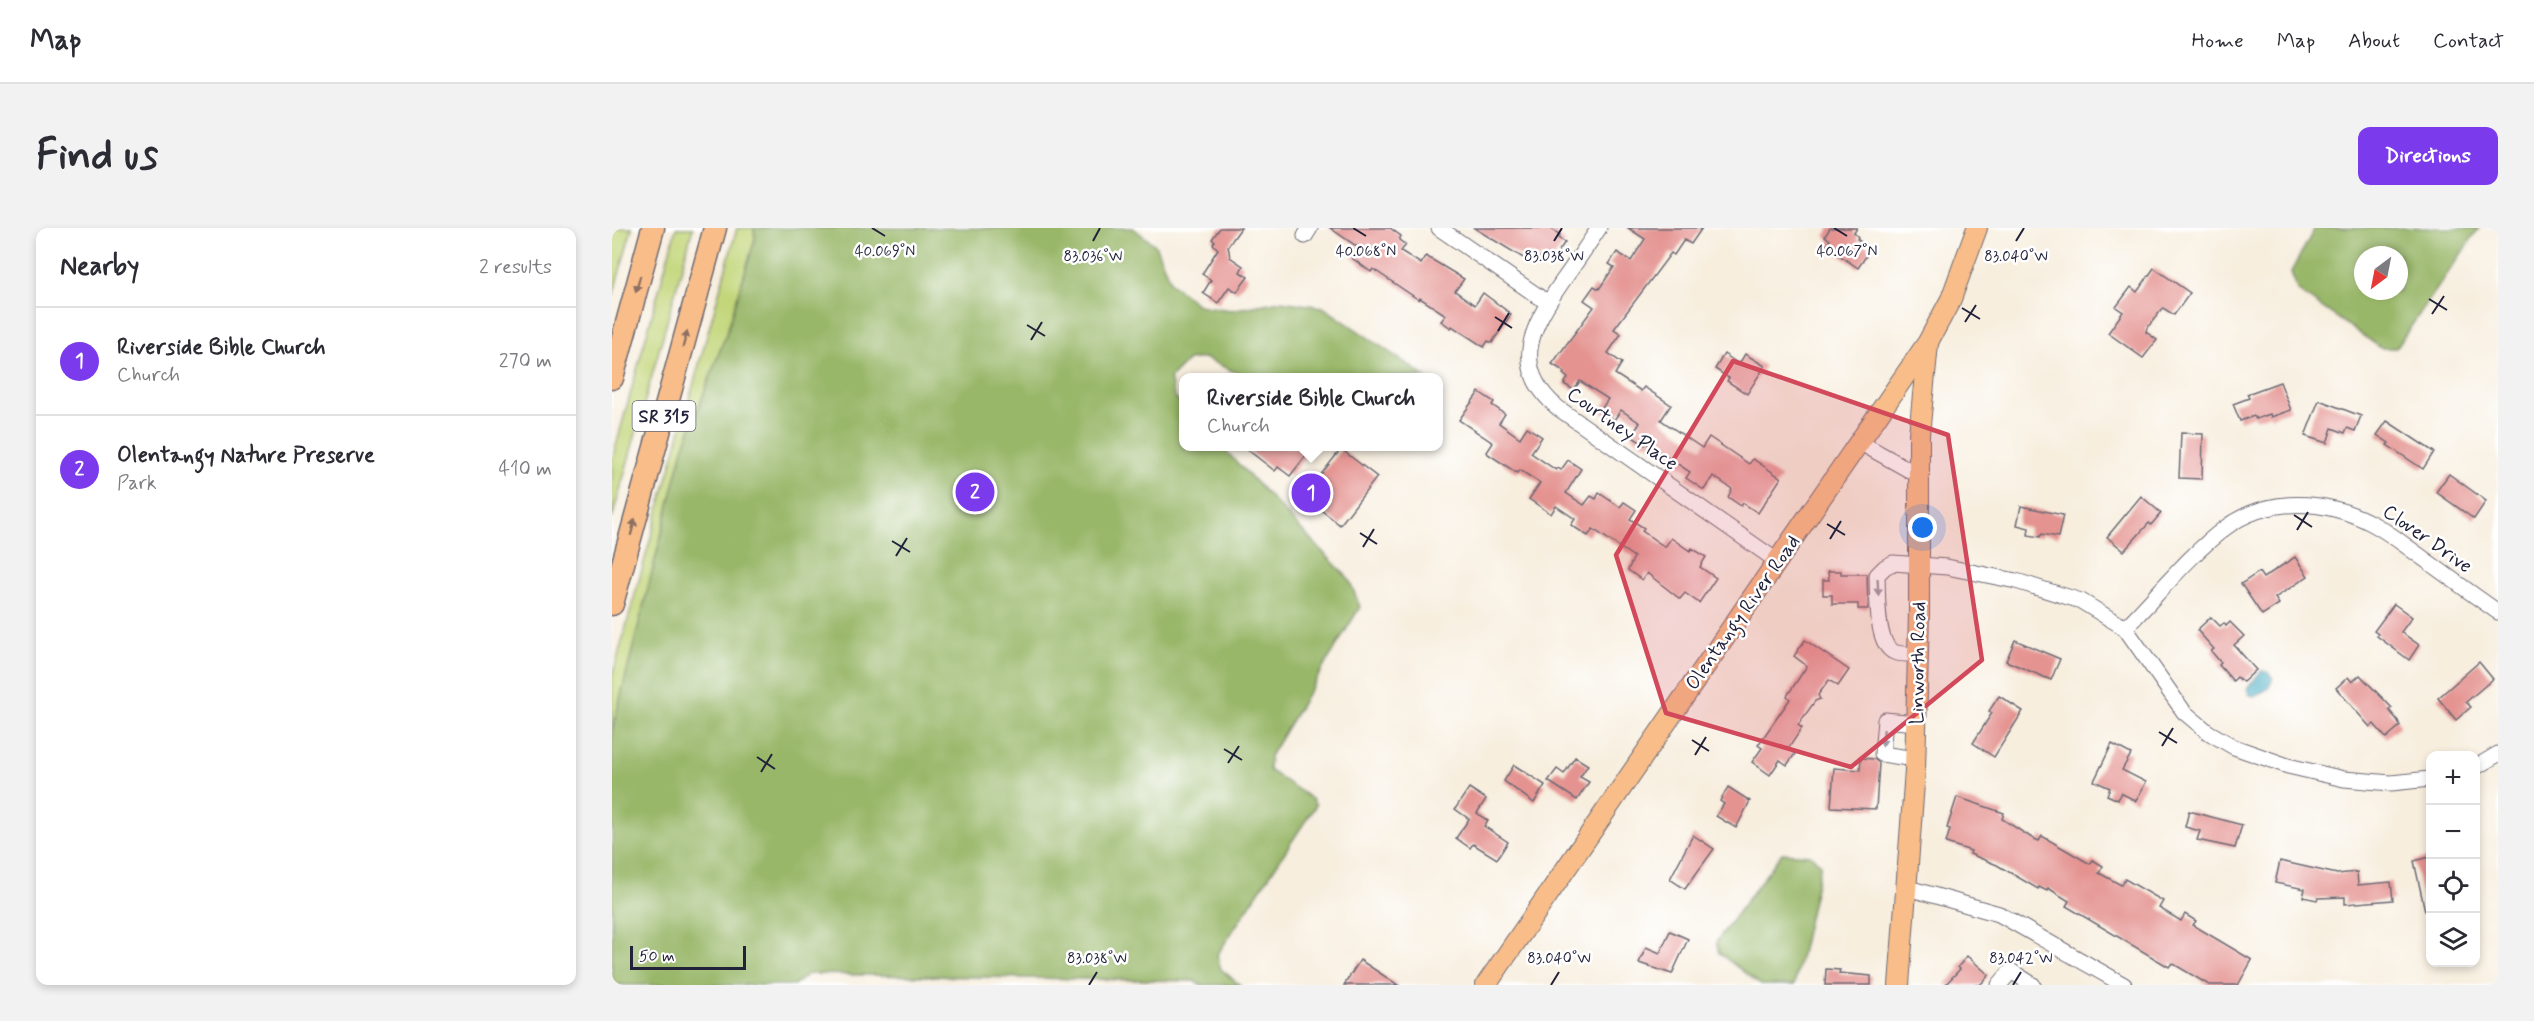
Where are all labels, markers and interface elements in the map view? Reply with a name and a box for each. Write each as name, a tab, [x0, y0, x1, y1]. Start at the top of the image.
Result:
text: Map	[30, 23, 81, 60]
text: Home	[2192, 27, 2244, 55]
text: Map	[2277, 27, 2315, 55]
text: About	[2348, 27, 2400, 55]
text: Contact	[2433, 27, 2504, 55]
button: Directions	[2358, 127, 2498, 185]
text: Find us	[36, 129, 158, 184]
text: 40.069°N	[855, 242, 915, 262]
text: 40.068°N	[1336, 242, 1396, 262]
text: 40.067°N	[1817, 242, 1877, 262]
north arrow	[2354, 246, 2408, 300]
text: 83.036°W	[1064, 247, 1122, 267]
text: 83.038°W	[1524, 247, 1584, 267]
text: 83.040°W	[1984, 247, 2048, 267]
text: Nearby	[60, 250, 139, 284]
text: 2 results	[479, 254, 552, 281]
one-way arrow	[632, 275, 642, 294]
one-way arrow	[681, 330, 690, 348]
text: Riverside Bible Church	[117, 334, 326, 362]
text: 1	[75, 348, 84, 375]
text: 270 m	[499, 348, 552, 375]
text: Church	[117, 362, 180, 389]
popup	[1179, 373, 1443, 451]
street label: Courtney Place	[1561, 381, 1683, 477]
text: Riverside Bible Church	[1207, 385, 1415, 413]
road number: SR 315	[632, 401, 696, 431]
text: Church	[1207, 413, 1270, 440]
text: Olentangy Nature Preserve	[117, 442, 375, 470]
text: 2	[75, 456, 84, 483]
text: 410 m	[498, 456, 552, 483]
text: Park	[117, 470, 157, 497]
pin: 2	[956, 470, 994, 514]
pin: 1	[1292, 470, 1330, 516]
street label: Clover Drive	[2377, 498, 2477, 580]
your location	[1908, 513, 1937, 542]
one-way arrow	[629, 518, 638, 536]
street label: Olentangy River Road	[1680, 530, 1809, 697]
one-way arrow	[1873, 578, 1882, 597]
street label: Linworth Road	[1904, 601, 1933, 725]
one-way arrow	[1878, 729, 1888, 748]
map controls	[2426, 751, 2480, 967]
button: +	[2426, 751, 2480, 805]
button: −	[2426, 805, 2480, 859]
button: locate	[2426, 859, 2480, 913]
button: layers	[2426, 913, 2480, 967]
scale bar	[630, 943, 746, 970]
text: 50 m	[639, 946, 675, 967]
text: 83.038°W	[1067, 949, 1127, 969]
text: 83.040°W	[1527, 949, 1591, 969]
text: 83.042°W	[1989, 949, 2053, 969]

